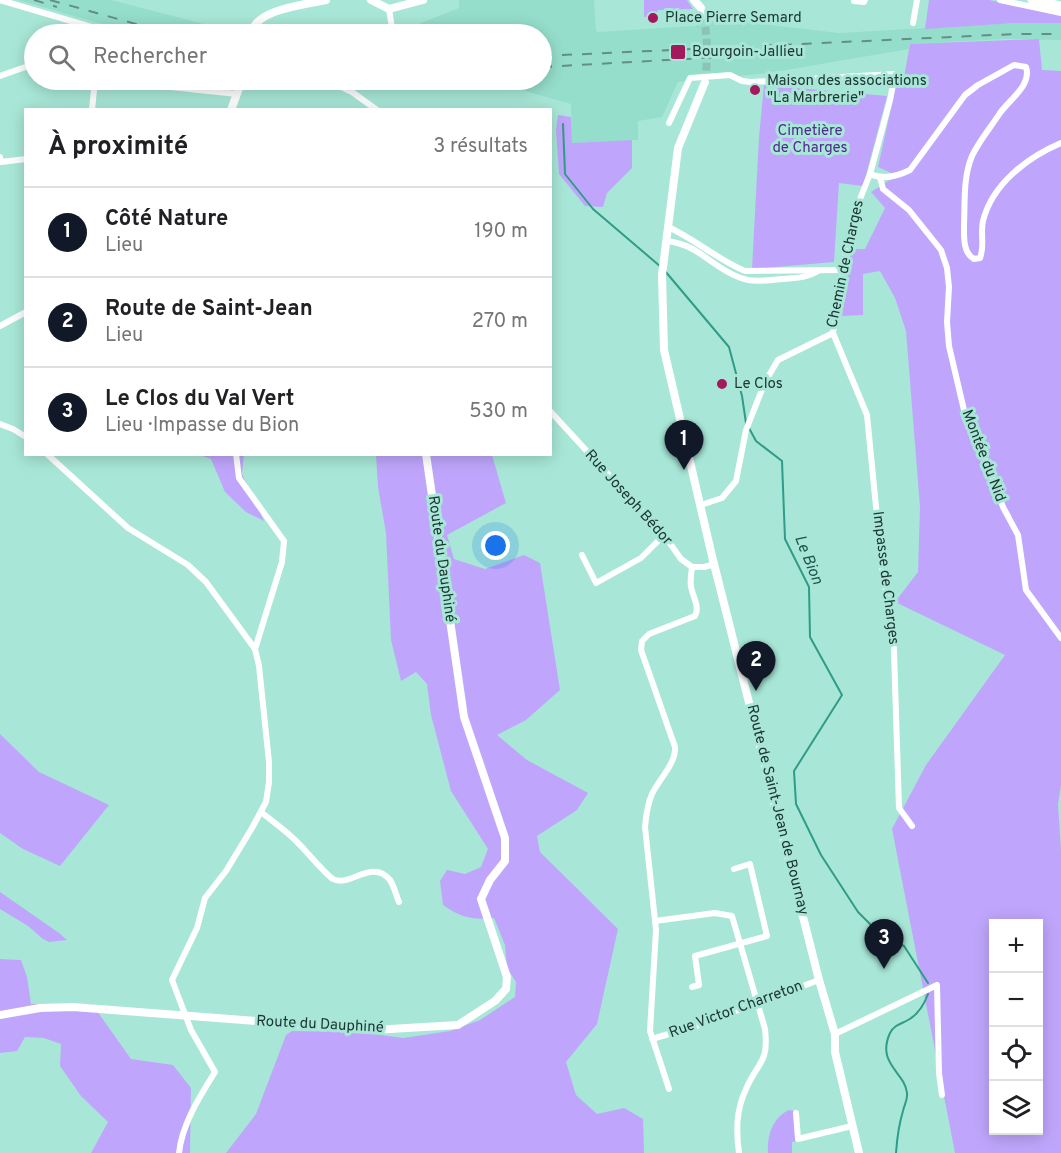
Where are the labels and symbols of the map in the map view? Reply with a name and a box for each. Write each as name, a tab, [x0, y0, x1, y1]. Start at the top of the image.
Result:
place label: Place Pierre Semard	[665, 9, 802, 28]
marker: Place Pierre Semard	[646, 11, 660, 25]
marker: Bourgoin-Jallieu	[669, 43, 687, 61]
place label: Bourgoin-Jallieu	[692, 43, 803, 62]
place label: Maison des associations "La Marbrerie"	[767, 72, 927, 108]
marker: Maison des associations "La Marbrerie"	[748, 83, 762, 97]
park label: Cimetière de Charges	[772, 122, 848, 158]
street label: Chemin de Charges	[823, 198, 869, 330]
place label: Le Clos	[734, 375, 783, 394]
marker: Le Clos	[715, 377, 729, 391]
street label: Montée du Nid	[957, 407, 1009, 505]
pin: 1	[664, 420, 704, 470]
street label: Rue Joseph Bédor	[580, 446, 676, 550]
street label: Route du Dauphiné	[423, 494, 459, 624]
street label: Impasse de Charges	[867, 510, 903, 646]
your location	[481, 531, 510, 560]
water label: Le Bion	[789, 532, 827, 588]
pin: 2	[736, 642, 776, 691]
street label: Route de Saint-Jean de Bournay	[742, 703, 812, 917]
pin: 3	[864, 920, 904, 969]
street label: Rue Victor Charreton	[667, 977, 805, 1043]
street label: Route du Dauphiné	[256, 1012, 384, 1038]

